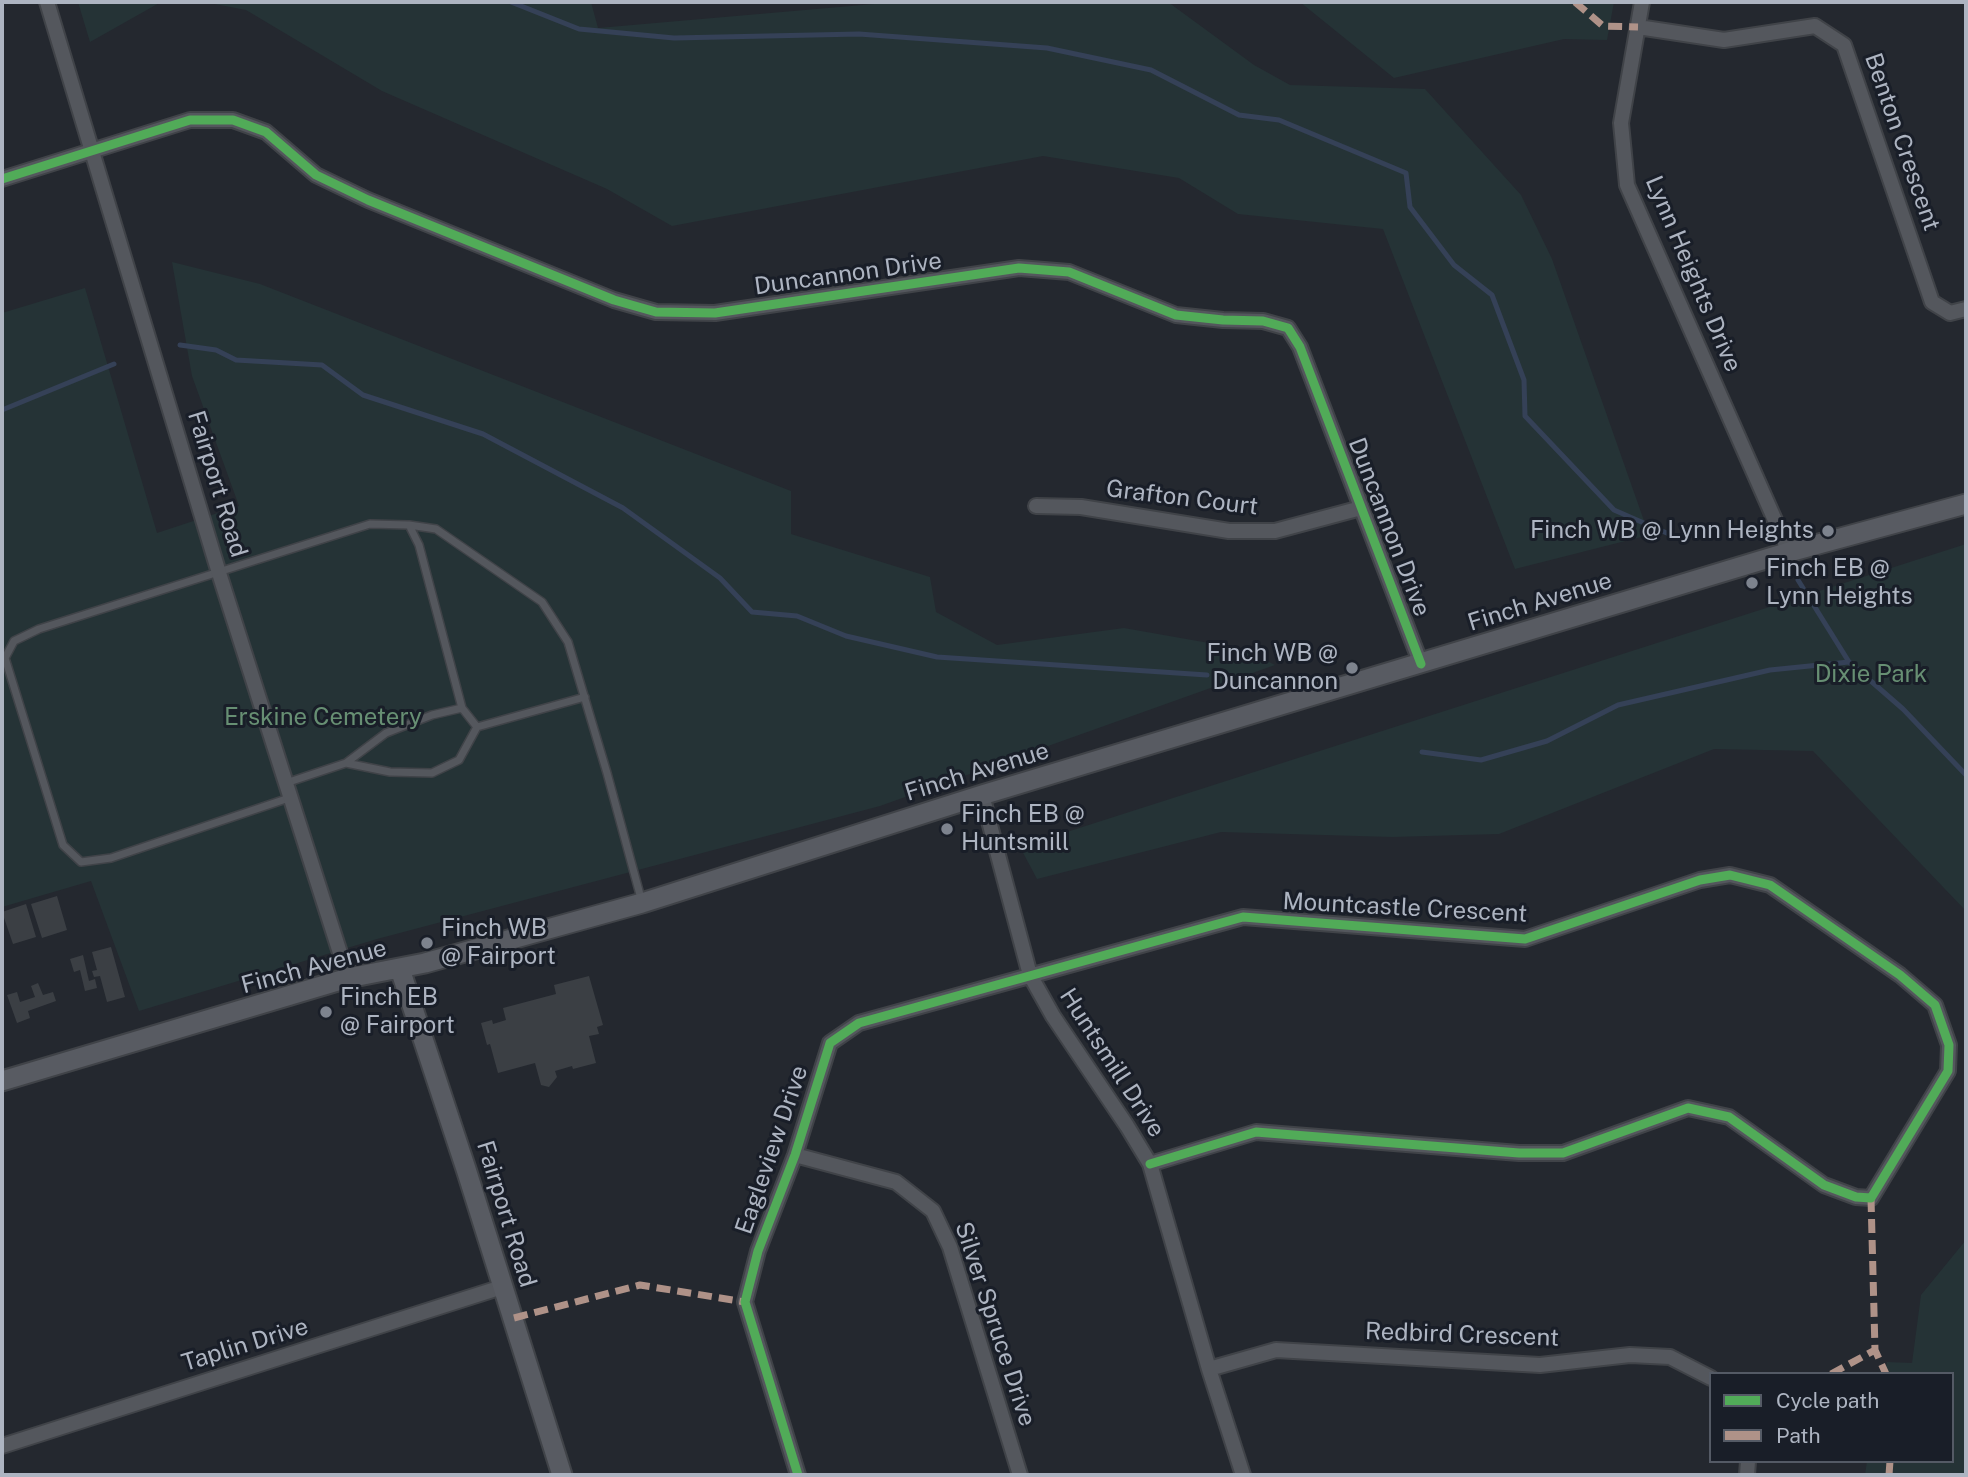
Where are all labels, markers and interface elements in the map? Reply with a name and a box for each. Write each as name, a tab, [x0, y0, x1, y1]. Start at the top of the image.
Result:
street label: Benton Crescent	[1858, 49, 1946, 235]
street label: Lynn Heights Drive	[1639, 172, 1747, 376]
street label: Duncannon Drive	[752, 247, 944, 301]
street label: Fairport Road	[181, 407, 253, 561]
street label: Duncannon Drive	[1342, 434, 1436, 620]
street label: Grafton Court	[1104, 474, 1260, 522]
place label: Finch WB @ Lynn Heights	[1530, 517, 1814, 545]
marker: Finch WB @ Lynn Heights	[1820, 523, 1836, 539]
place label: Finch EB @ Lynn Heights	[1766, 555, 1913, 611]
street label: Finch Avenue	[1464, 566, 1616, 638]
marker: Finch EB @ Lynn Heights	[1744, 575, 1760, 591]
place label: Finch WB @ Duncannon	[1206, 640, 1338, 696]
marker: Finch WB @ Duncannon	[1344, 660, 1360, 676]
park label: Dixie Park	[1815, 661, 1927, 689]
park label: Erskine Cemetery	[224, 704, 422, 732]
street label: Finch Avenue	[901, 736, 1053, 808]
place label: Finch EB @ Huntsmill	[961, 801, 1085, 857]
marker: Finch EB @ Huntsmill	[939, 821, 955, 837]
street label: Mountcastle Crescent	[1282, 887, 1528, 929]
place label: Finch WB @ Fairport	[441, 915, 556, 971]
street label: Finch Avenue	[238, 934, 390, 1000]
marker: Finch WB @ Fairport	[419, 935, 435, 951]
street label: Huntsmill Drive	[1053, 983, 1171, 1143]
place label: Finch EB @ Fairport	[340, 984, 455, 1040]
marker: Finch EB @ Fairport	[318, 1004, 334, 1020]
street label: Eagleview Drive	[730, 1062, 814, 1238]
street label: Fairport Road	[470, 1137, 542, 1291]
street label: Silver Spruce Drive	[948, 1218, 1042, 1430]
street label: Taplin Drive	[178, 1312, 312, 1378]
street label: Redbird Crescent	[1364, 1317, 1560, 1353]
legend	[1709, 1372, 1954, 1463]
text: Cycle path	[1776, 1388, 1879, 1413]
text: Path	[1776, 1423, 1821, 1448]

